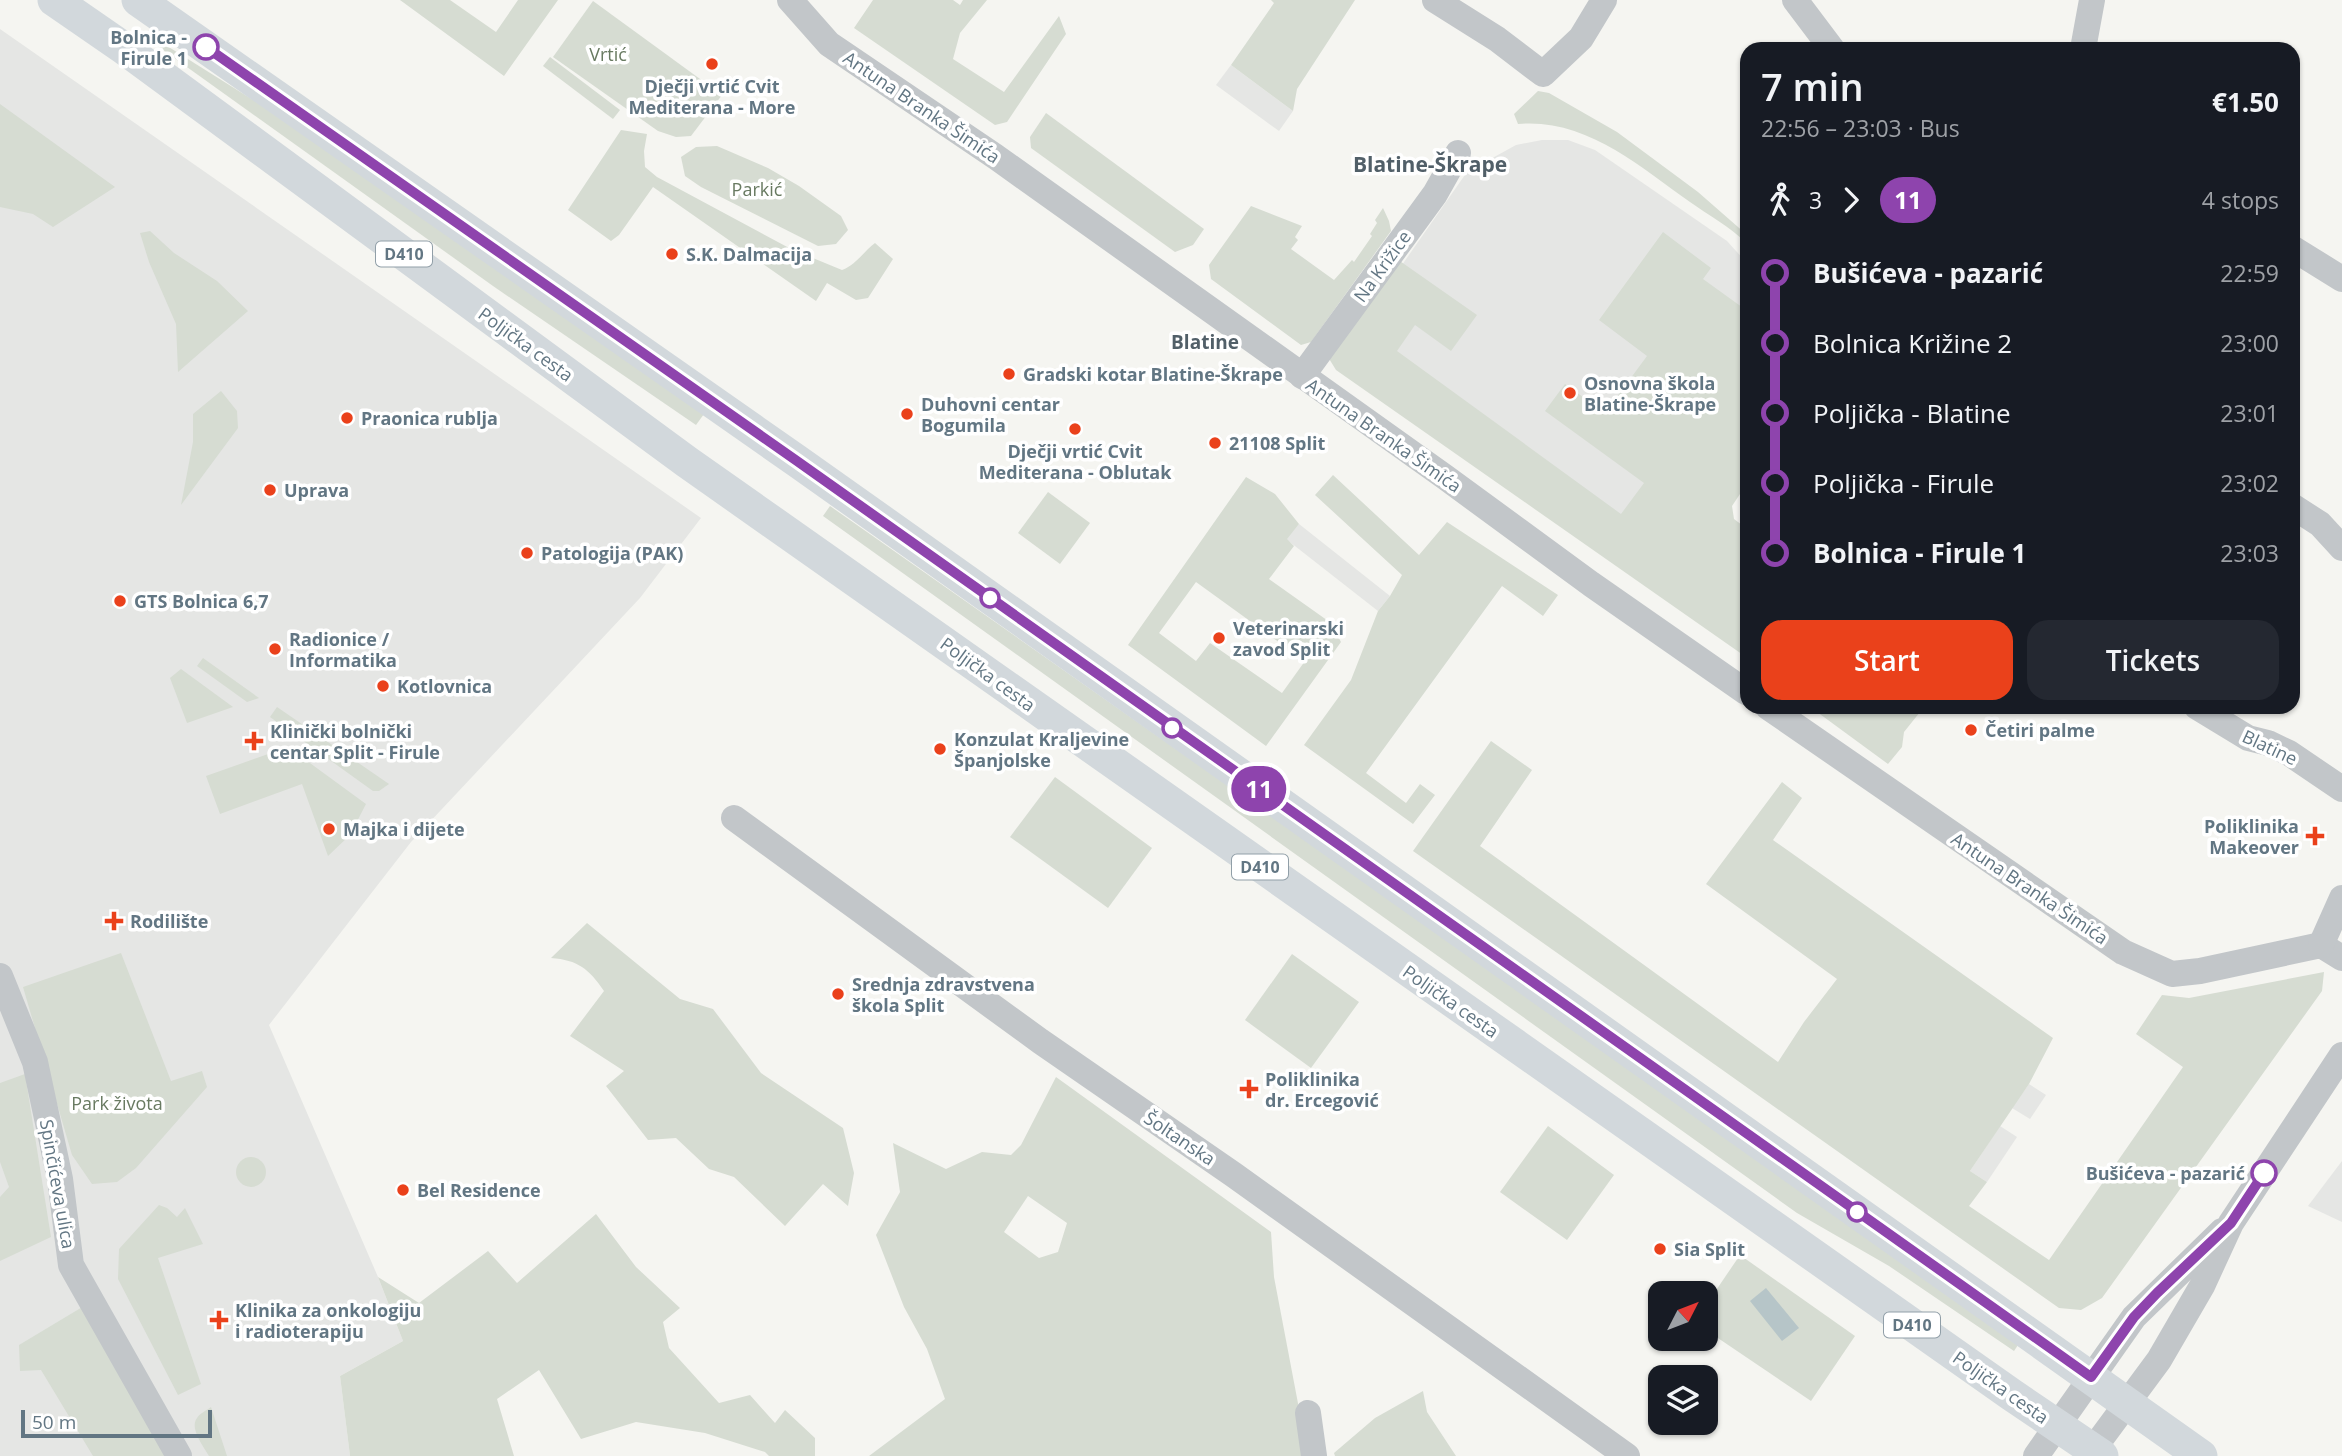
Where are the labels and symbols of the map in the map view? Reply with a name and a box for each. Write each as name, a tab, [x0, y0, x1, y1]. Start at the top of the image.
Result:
place label: Bolnica - Firule 1	[110, 25, 187, 70]
marker: Bolnica - Firule 1	[193, 34, 219, 60]
park label: Vrtić	[589, 42, 627, 66]
street label: Antuna Branka Šimića	[839, 46, 1005, 168]
marker: Dječji vrtić Cvit Mediterana - More	[704, 56, 720, 72]
place label: Dječji vrtić Cvit Mediterana - More	[629, 74, 795, 119]
district label: Blatine-Škrape	[1353, 150, 1507, 178]
park label: Parkić	[732, 177, 783, 201]
street label: Na Križice	[1348, 225, 1416, 307]
road number: D410	[376, 242, 432, 266]
place label: S.K. Dalmacija	[686, 242, 812, 266]
marker: S.K. Dalmacija	[664, 246, 680, 262]
street label: Poljička cesta	[474, 301, 578, 387]
district label: Blatine	[1171, 329, 1239, 355]
place label: Gradski kotar Blatine-Škrape	[1023, 362, 1283, 386]
marker: Gradski kotar Blatine-Škrape	[1001, 366, 1017, 382]
place label: Osnovna škola Blatine-Škrape	[1584, 371, 1716, 416]
street label: Antuna Branka Šimića	[1302, 372, 1466, 498]
marker: Osnovna škola Blatine-Škrape	[1562, 385, 1578, 401]
place label: Duhovni centar Bogumila	[921, 392, 1060, 437]
place label: Praonica rublja	[361, 406, 498, 430]
marker: Duhovni centar Bogumila	[899, 406, 915, 422]
marker: Praonica rublja	[339, 410, 355, 426]
marker: Dječji vrtić Cvit Mediterana - Oblutak	[1067, 421, 1083, 437]
place label: 21108 Split	[1229, 431, 1325, 455]
marker: 21108 Split	[1207, 435, 1223, 451]
place label: Dječji vrtić Cvit Mediterana - Oblutak	[979, 439, 1172, 484]
place label: Uprava	[284, 478, 349, 502]
marker: Uprava	[262, 482, 278, 498]
place label: Patologija (PAK)	[541, 541, 683, 565]
marker: Patologija (PAK)	[519, 545, 535, 561]
unlabelled marker	[980, 588, 1000, 608]
place label: GTS Bolnica 6,7	[134, 589, 269, 613]
marker: GTS Bolnica 6,7	[112, 593, 128, 609]
place label: Veterinarski zavod Split	[1233, 616, 1344, 661]
place label: Radionice / Informatika	[289, 627, 397, 672]
marker: Veterinarski zavod Split	[1211, 630, 1227, 646]
street label: Poljička cesta	[936, 631, 1040, 717]
marker: Radionice / Informatika	[267, 641, 283, 657]
place label: Kotlovnica	[397, 674, 492, 698]
marker: Kotlovnica	[375, 678, 391, 694]
unlabelled marker	[1162, 718, 1182, 738]
place label: Četiri palme	[1985, 718, 2095, 742]
place label: Klinički bolnički centar Split - Firule	[270, 719, 440, 764]
marker: Četiri palme	[1963, 722, 1979, 738]
street label: Blatine	[2239, 724, 2301, 770]
place label: Konzulat Kraljevine Španjolske	[954, 727, 1129, 772]
marker: Klinički bolnički centar Split - Firule	[244, 731, 264, 751]
marker: Konzulat Kraljevine Španjolske	[932, 741, 948, 757]
line badge: 11	[1228, 766, 1290, 812]
place label: Poliklinika Makeover	[2204, 814, 2299, 859]
place label: Majka i dijete	[343, 817, 465, 841]
marker: Majka i dijete	[321, 821, 337, 837]
marker: Poliklinika Makeover	[2305, 826, 2325, 846]
street label: Antuna Branka Šimića	[1947, 827, 2113, 949]
road number: D410	[1232, 854, 1288, 880]
place label: Rodilište	[130, 909, 208, 933]
marker: Rodilište	[104, 911, 124, 931]
street label: Poljička cesta	[1398, 959, 1504, 1043]
place label: Srednja zdravstvena škola Split	[852, 972, 1035, 1017]
marker: Srednja zdravstvena škola Split	[830, 986, 846, 1002]
place label: Poliklinika dr. Ercegović	[1265, 1067, 1379, 1112]
marker: Poliklinika dr. Ercegović	[1239, 1079, 1259, 1099]
park label: Park života	[71, 1091, 163, 1115]
street label: Šoltanska	[1140, 1105, 1220, 1171]
street label: Spinčićeva ulica	[35, 1118, 81, 1250]
marker: Bušićeva - pazarić	[2251, 1160, 2277, 1186]
place label: Bušićeva - pazarić	[2086, 1161, 2245, 1185]
place label: Bel Residence	[417, 1178, 541, 1202]
marker: Bel Residence	[395, 1182, 411, 1198]
unlabelled marker	[1847, 1202, 1867, 1222]
place label: Sia Split	[1674, 1237, 1745, 1261]
marker: Sia Split	[1652, 1241, 1668, 1257]
north arrow	[1648, 1281, 1718, 1351]
place label: Klinika za onkologiju i radioterapiju	[235, 1298, 421, 1343]
marker: Klinika za onkologiju i radioterapiju	[209, 1310, 229, 1330]
road number: D410	[1884, 1312, 1940, 1338]
street label: Poljička cesta	[1948, 1345, 2054, 1429]
scale bar	[21, 1407, 212, 1439]

